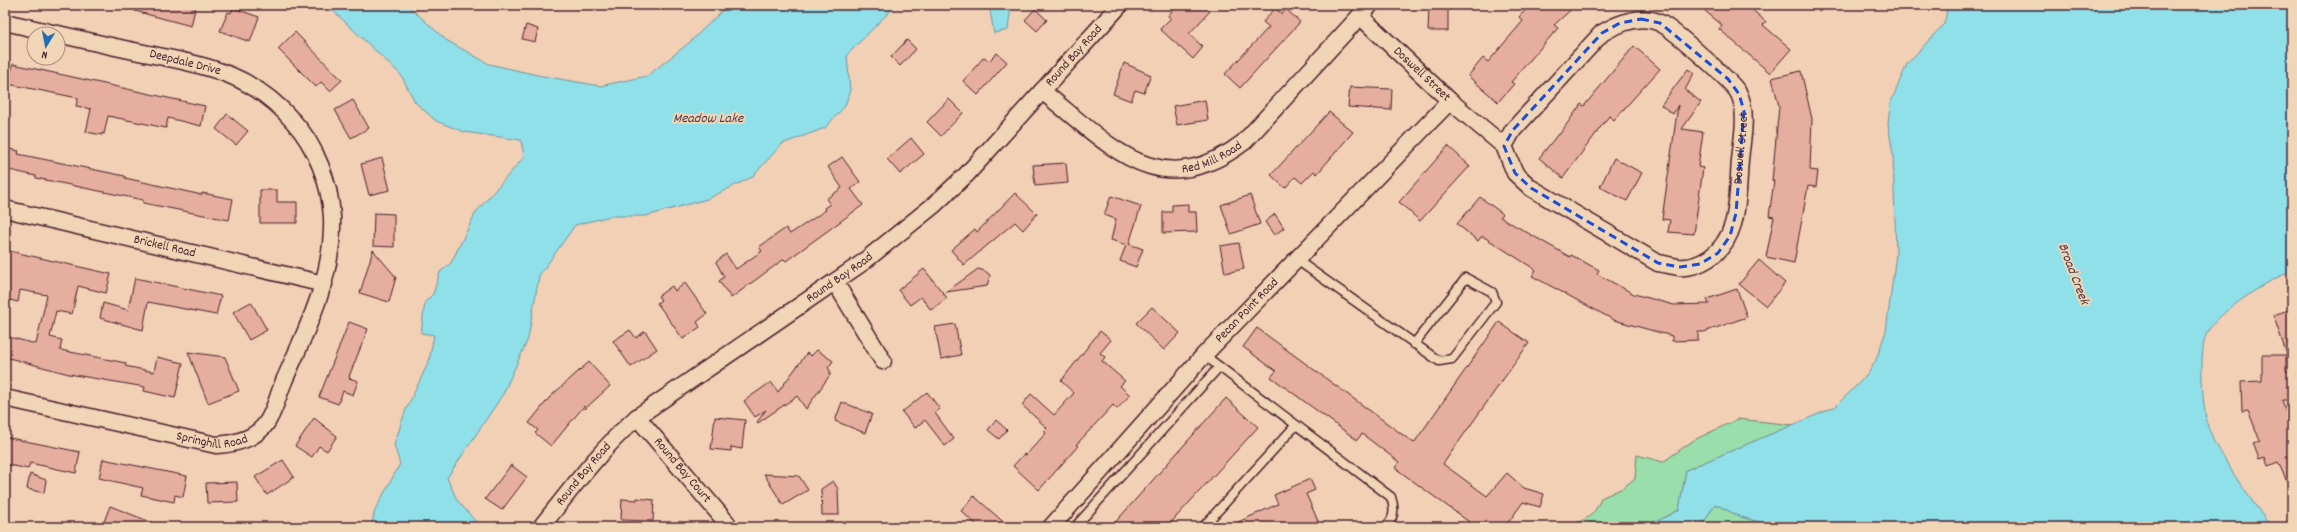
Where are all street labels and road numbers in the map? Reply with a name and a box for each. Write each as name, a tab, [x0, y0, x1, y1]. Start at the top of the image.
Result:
street label: Round Bay Road	[1041, 21, 1107, 91]
street label: Doswell Street	[1389, 42, 1455, 106]
street label: Deepdale Drive	[147, 45, 223, 81]
street label: Doswell Street	[1729, 111, 1753, 185]
street label: Red Mill Road	[1181, 137, 1246, 179]
street label: Brickell Road	[132, 230, 198, 263]
street label: Round Bay Road	[802, 248, 877, 308]
street label: Pecan Point Road	[1211, 274, 1283, 347]
street label: Springhill Road	[174, 427, 251, 455]
street label: Round Bay Court	[649, 433, 716, 507]
street label: Round Bay Road	[552, 438, 616, 510]

